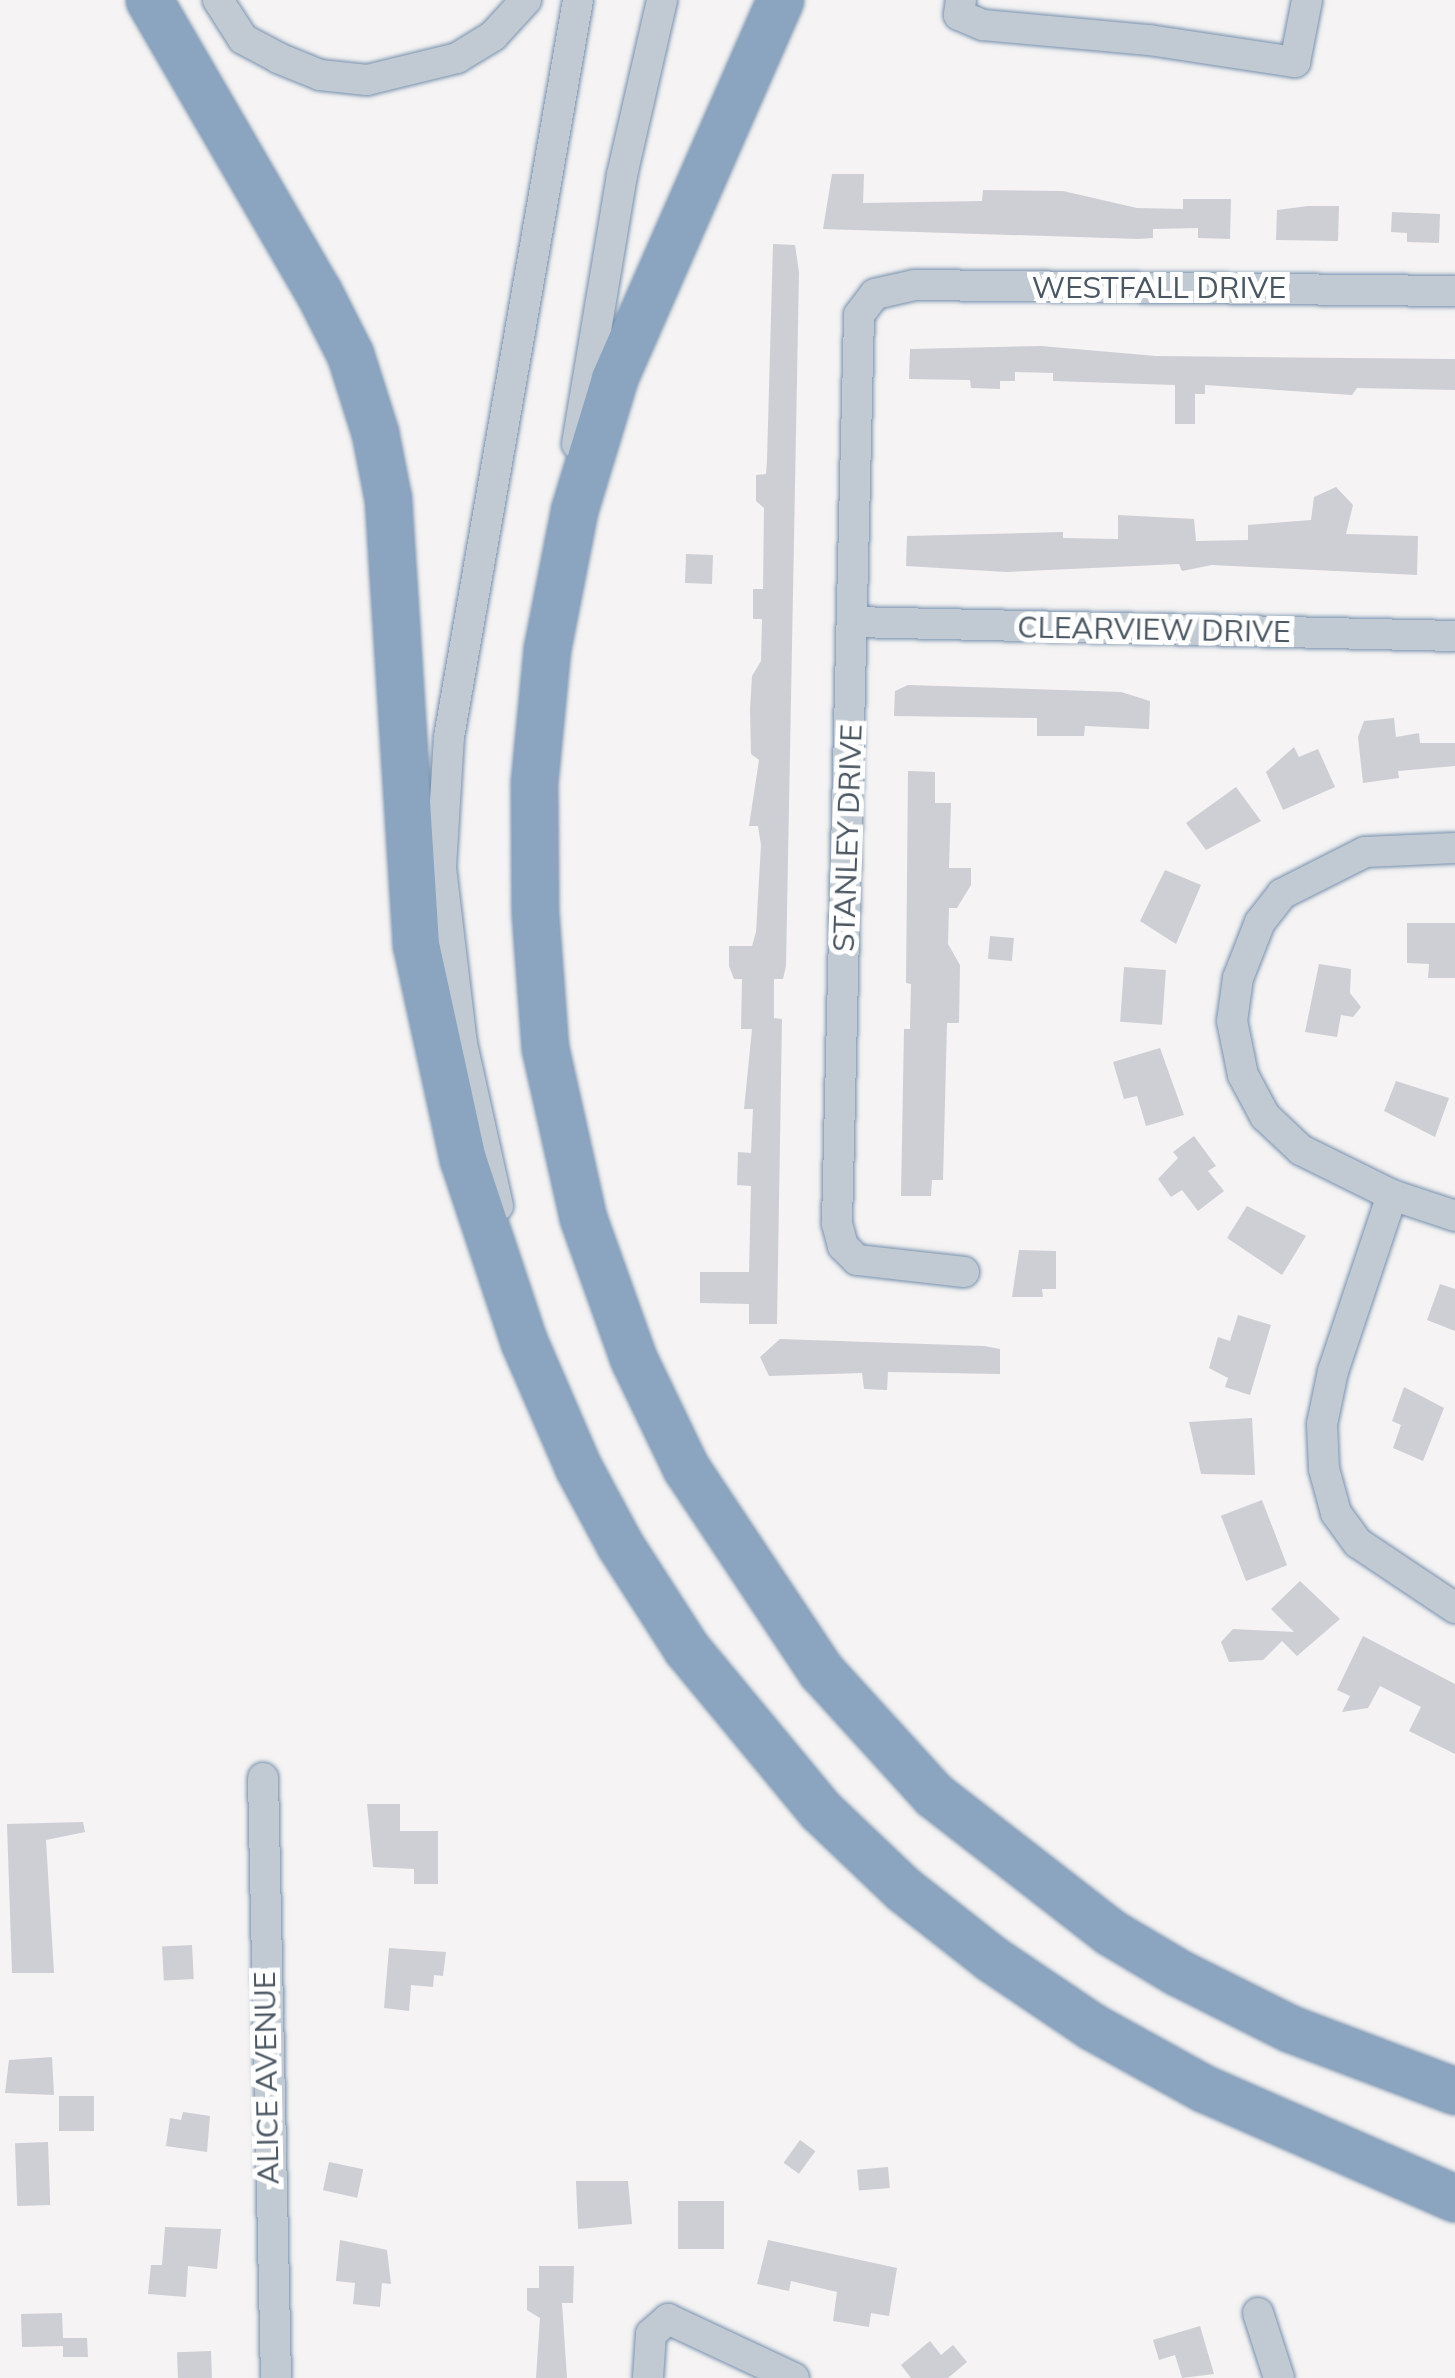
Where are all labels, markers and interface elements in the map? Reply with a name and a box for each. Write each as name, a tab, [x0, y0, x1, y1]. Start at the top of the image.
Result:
street label: WESTFALL DRIVE	[1032, 269, 1286, 305]
street label: CLEARVIEW DRIVE	[1017, 609, 1291, 649]
street label: STANLEY DRIVE	[825, 724, 869, 952]
street label: ALICE AVENUE	[246, 1971, 286, 2185]

